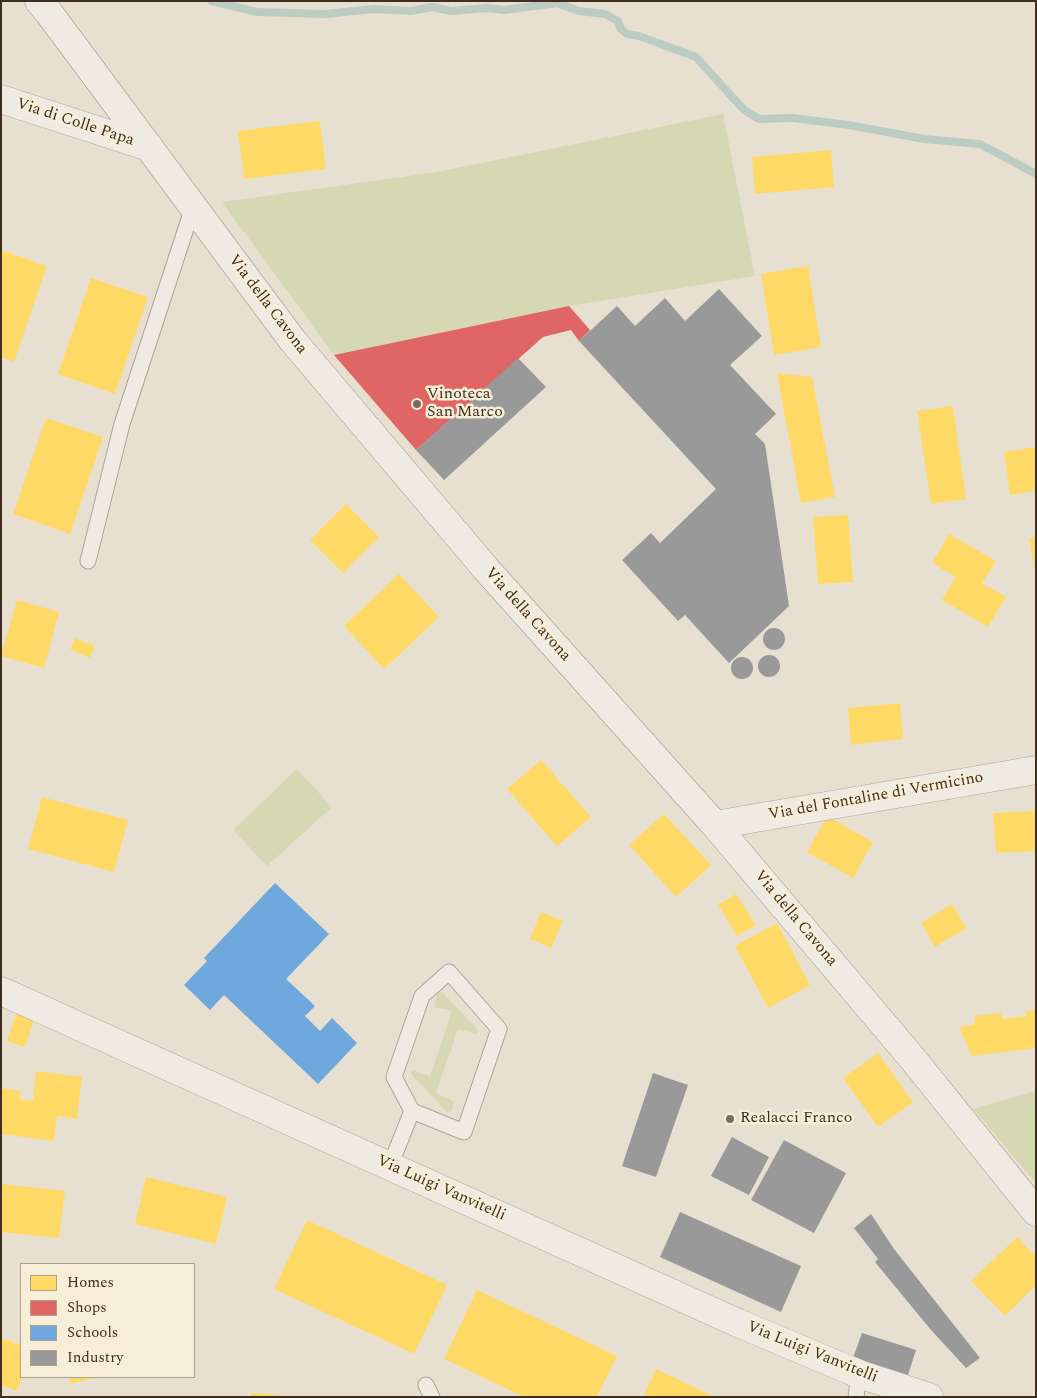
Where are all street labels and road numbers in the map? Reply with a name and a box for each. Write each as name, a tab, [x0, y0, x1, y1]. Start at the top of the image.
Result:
street label: Via di Colle Papa	[14, 95, 136, 151]
street label: Via della Cavona	[223, 252, 311, 358]
street label: Via della Cavona	[480, 564, 574, 666]
street label: Via del Fontaline di Vermicino	[767, 769, 985, 825]
street label: Via della Cavona	[749, 867, 841, 971]
street label: Via Luigi Vanvitelli	[374, 1152, 508, 1226]
street label: Via Luigi Vanvitelli	[744, 1318, 880, 1388]

